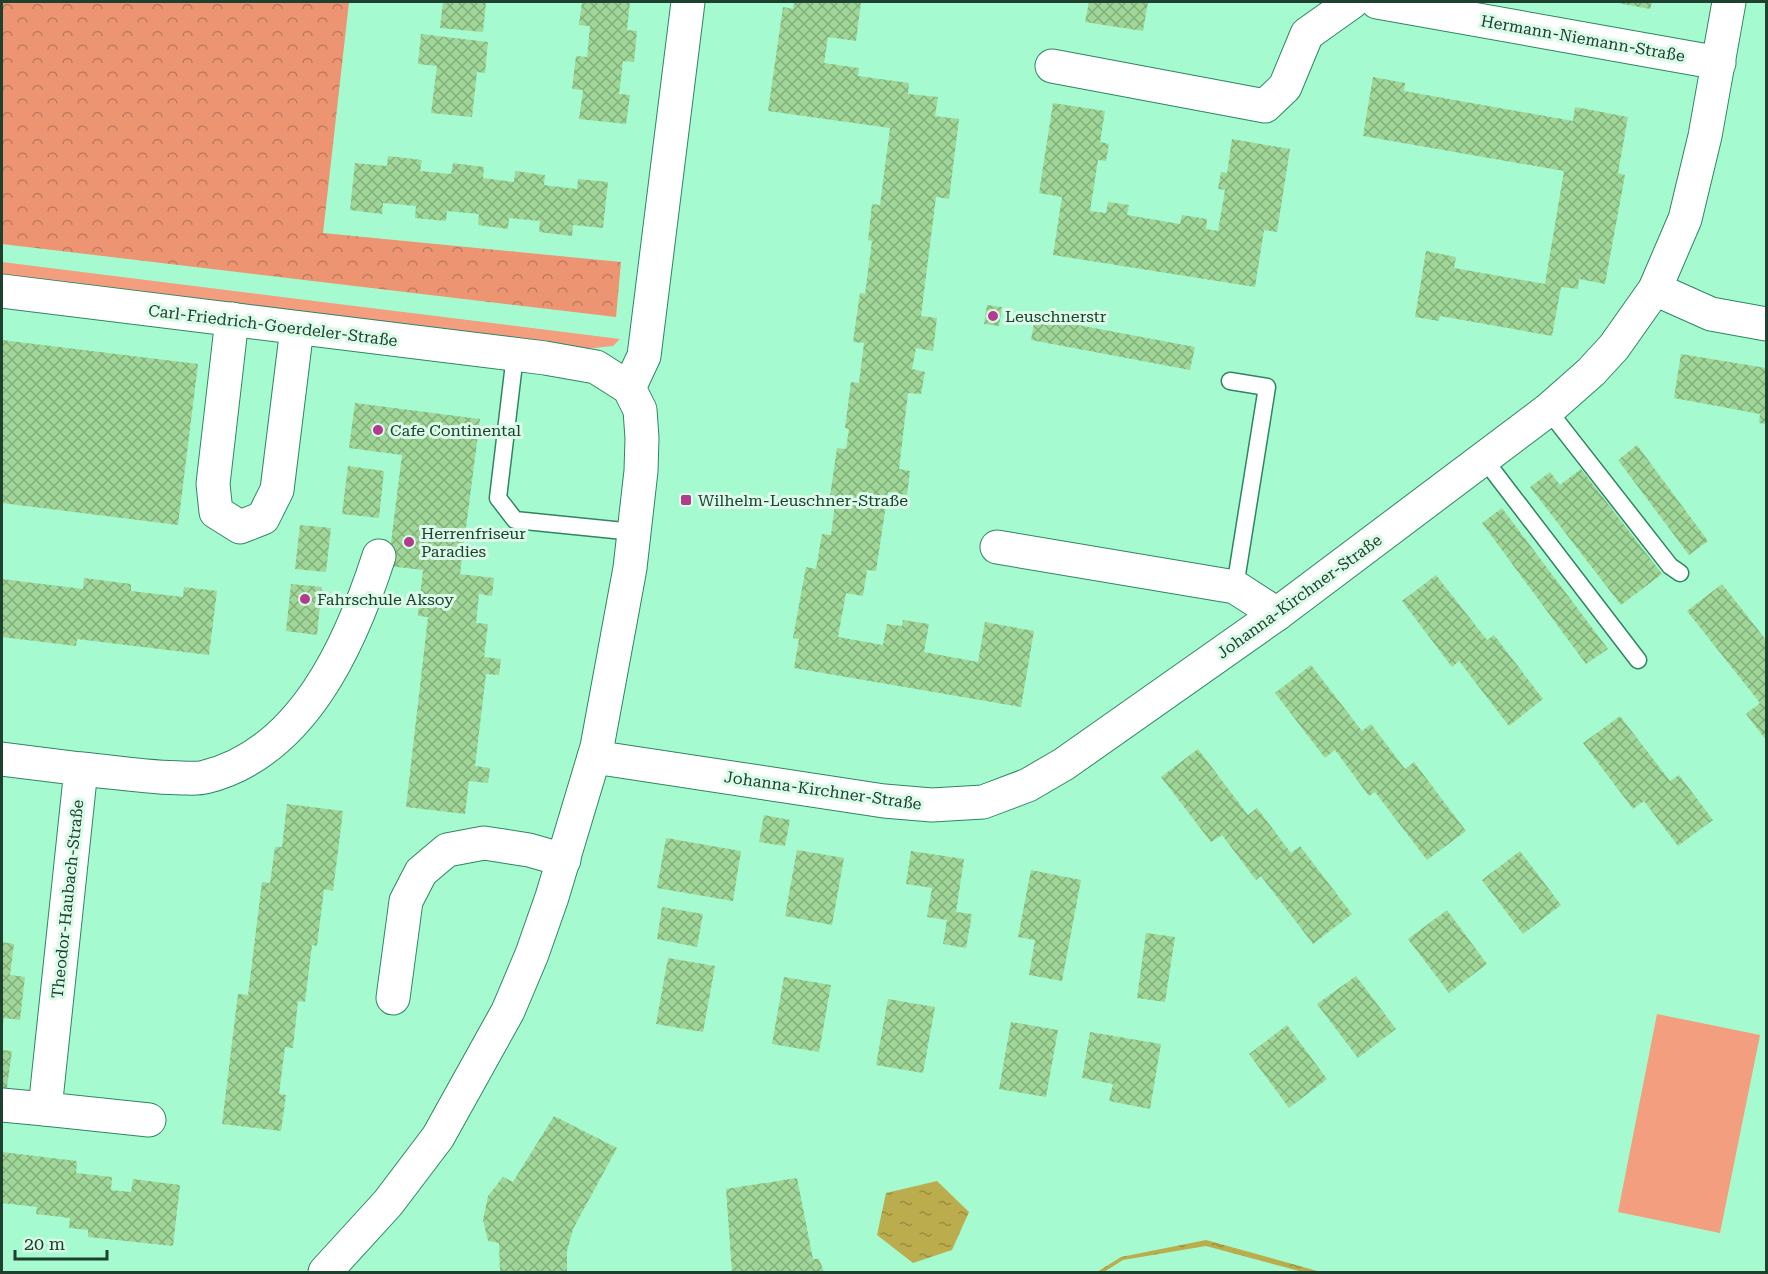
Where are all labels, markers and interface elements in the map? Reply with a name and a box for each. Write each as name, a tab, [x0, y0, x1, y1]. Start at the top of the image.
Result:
street label: Hermann-Niemann-Straße	[1479, 11, 1687, 66]
street label: Carl-Friedrich-Goerdeler-Straße	[147, 301, 399, 350]
place label: Leuschnerstr	[1005, 307, 1107, 326]
marker: Leuschnerstr	[986, 309, 1000, 323]
place label: Cafe Continental	[390, 421, 521, 440]
marker: Cafe Continental	[371, 423, 385, 437]
place label: Wilhelm-Leuschner-Straße	[698, 491, 908, 510]
marker: Wilhelm-Leuschner-Straße	[679, 493, 693, 507]
place label: Herrenfriseur Paradies	[421, 524, 526, 561]
street label: Johanna-Kirchner-Straße	[1213, 530, 1386, 663]
marker: Herrenfriseur Paradies	[402, 535, 416, 549]
place label: Fahrschule Aksoy	[317, 590, 454, 609]
marker: Fahrschule Aksoy	[298, 592, 312, 606]
street label: Johanna-Kirchner-Straße	[723, 767, 923, 814]
street label: Theodor-Haubach-Straße	[48, 798, 87, 1000]
scale bar	[15, 1223, 106, 1261]
text: 20 m	[24, 1233, 65, 1254]

